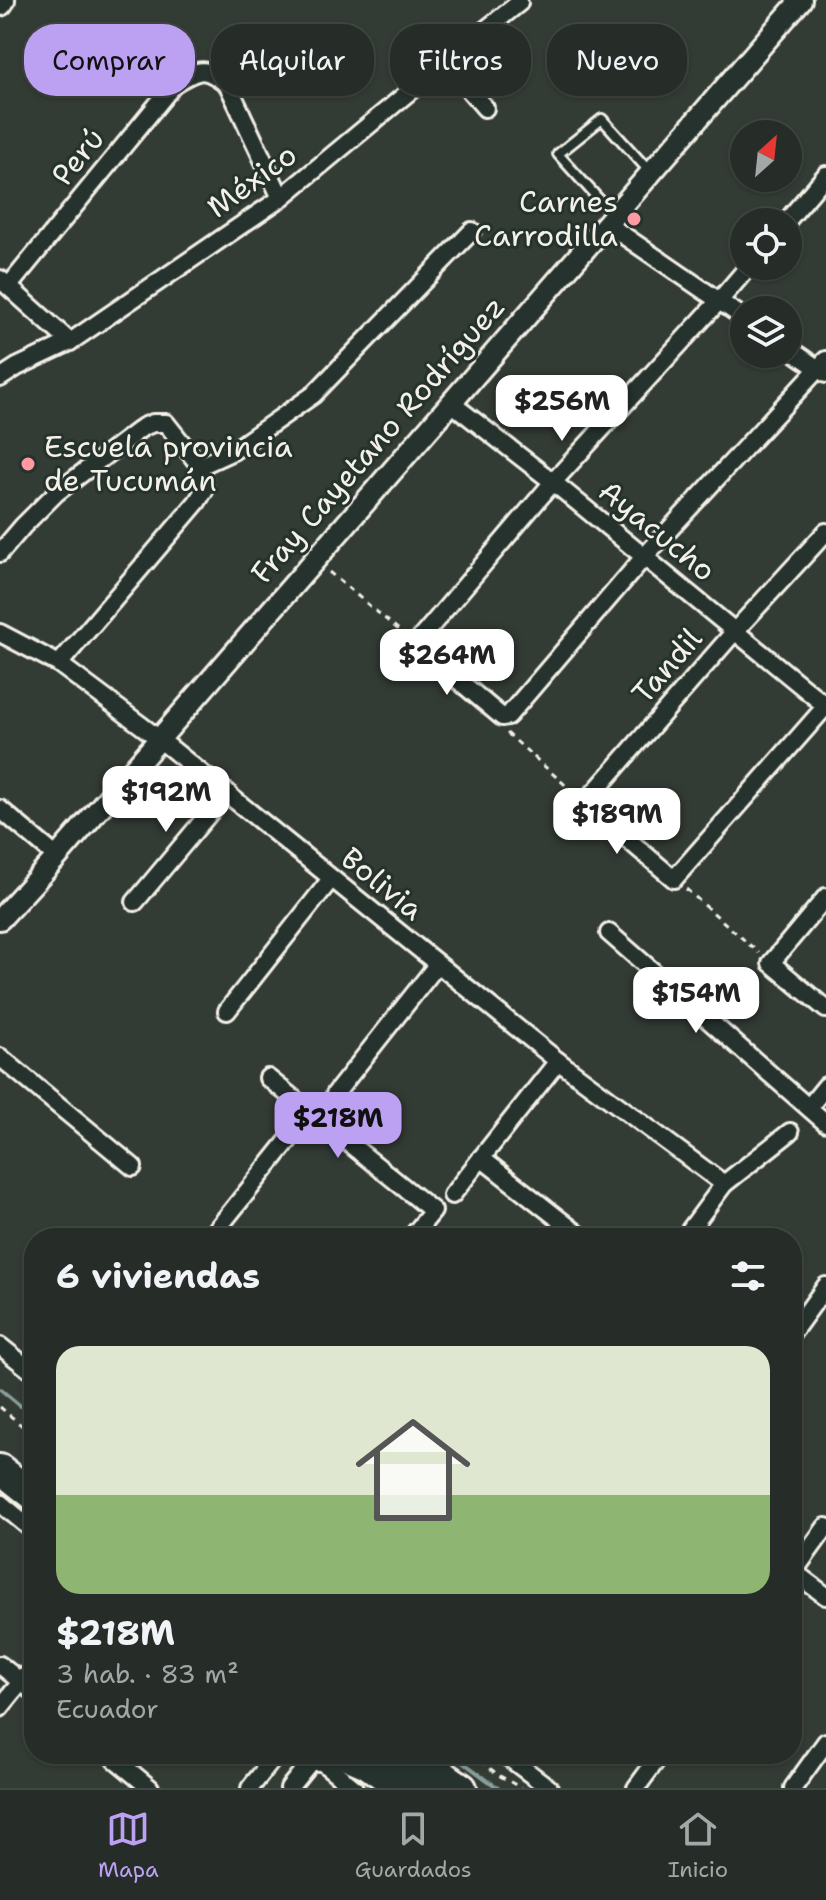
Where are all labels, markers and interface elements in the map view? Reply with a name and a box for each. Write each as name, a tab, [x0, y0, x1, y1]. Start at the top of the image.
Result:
chip: Comprar	[24, 24, 195, 96]
chip: Alquilar	[211, 24, 374, 96]
chip: Filtros	[390, 24, 531, 96]
chip: Nuevo	[547, 24, 687, 96]
street label: Perú	[42, 119, 113, 194]
north arrow	[730, 120, 802, 192]
map controls	[730, 120, 802, 368]
street label: México	[198, 134, 305, 227]
place label: Carnes Carrodilla	[474, 181, 618, 256]
button: locate	[730, 208, 802, 280]
marker: Carnes Carrodilla	[625, 210, 643, 228]
street label: Fray Cayetano Rodríguez	[241, 287, 514, 592]
button: layers	[730, 296, 802, 368]
pin: $256M	[506, 375, 618, 443]
text: $256M	[514, 383, 610, 418]
place label: Escuela provincia de Tucumán	[44, 426, 293, 501]
marker: Escuela provincia de Tucumán	[19, 455, 37, 473]
street label: Ayacucho	[590, 471, 724, 590]
street label: Tandil	[622, 619, 711, 712]
pin: $264M	[391, 629, 503, 697]
text: $264M	[398, 637, 496, 672]
pin: $192M	[110, 766, 222, 834]
text: $192M	[121, 774, 211, 809]
pin: $189M	[561, 788, 673, 856]
text: $189M	[571, 796, 663, 831]
street label: Bolivia	[332, 838, 433, 930]
pin: $154M	[640, 967, 752, 1035]
text: $154M	[651, 975, 741, 1010]
pin: $218M	[282, 1092, 394, 1160]
text: $218M	[293, 1100, 383, 1135]
text: 6 viviendas	[56, 1253, 260, 1299]
icon: filters	[726, 1254, 770, 1298]
icon: home	[341, 1398, 485, 1542]
text: $218M	[56, 1610, 175, 1656]
text: 3 hab. · 83 m²	[56, 1656, 239, 1691]
text: Ecuador	[56, 1691, 159, 1726]
tab: Mapa	[98, 1807, 159, 1884]
tab: Guardados	[355, 1807, 472, 1884]
tab: Inicio	[668, 1807, 728, 1884]

